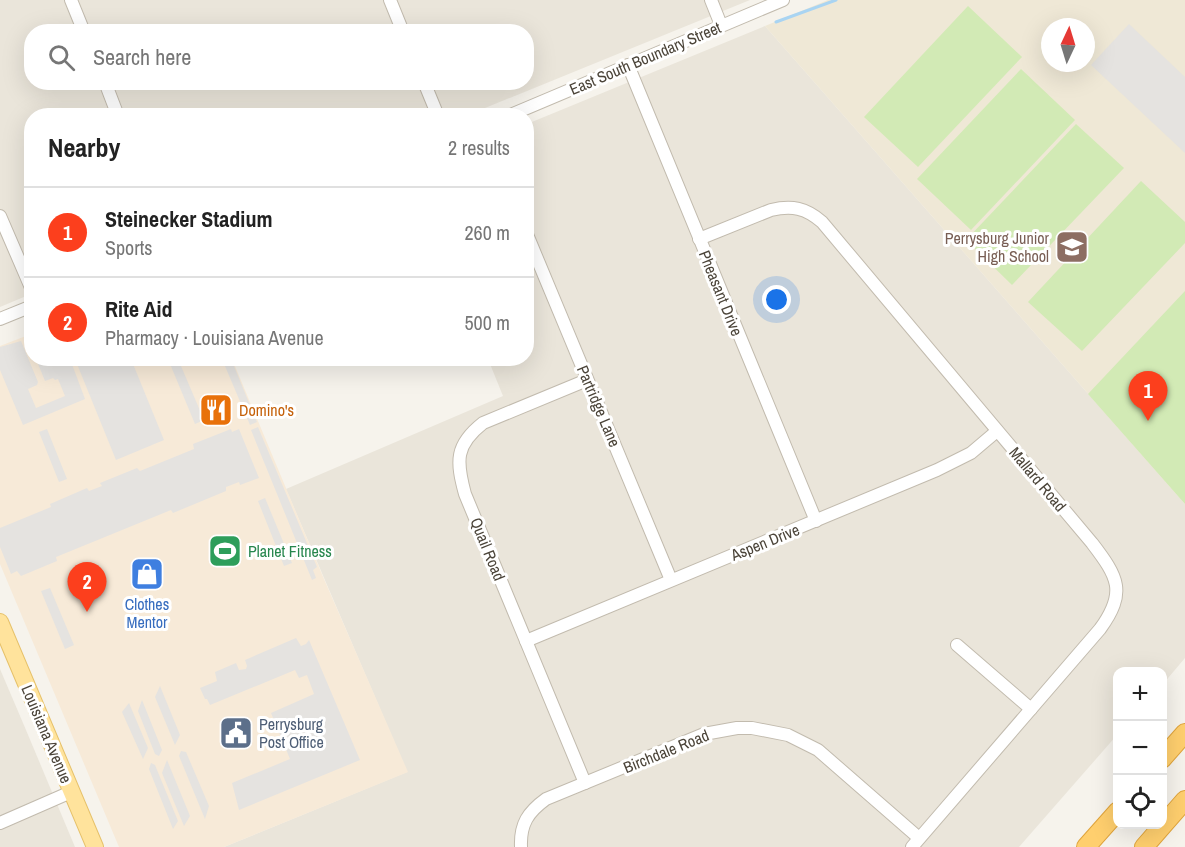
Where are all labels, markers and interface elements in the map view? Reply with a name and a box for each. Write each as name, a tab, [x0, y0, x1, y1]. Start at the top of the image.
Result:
street label: East South Boundary Street	[566, 16, 724, 100]
north arrow	[1041, 18, 1095, 72]
search box	[24, 24, 534, 90]
icon: search	[45, 41, 78, 74]
text: Search here	[93, 42, 191, 72]
text: Nearby	[48, 130, 120, 165]
text: 2 results	[448, 134, 510, 161]
text: Steinecker Stadium	[105, 204, 272, 234]
text: 1	[63, 219, 72, 246]
text: 260 m	[464, 219, 510, 246]
place label: Perrysburg Junior High School	[945, 227, 1050, 267]
school or university icon: Perrysburg Junior High School	[1054, 229, 1090, 265]
text: Sports	[105, 234, 152, 261]
street label: Pheasant Drive	[694, 247, 748, 339]
your location	[762, 285, 791, 314]
text: Rite Aid	[105, 294, 173, 324]
text: 2	[63, 309, 72, 336]
text: 500 m	[464, 309, 510, 336]
text: Pharmacy · Louisiana Avenue	[105, 324, 324, 351]
street label: Partridge Lane	[572, 362, 626, 450]
pin: 1	[1128, 372, 1168, 421]
restaurant icon: Domino's	[198, 392, 234, 428]
place label: Domino's	[239, 399, 294, 421]
street label: Mallard Road	[1004, 442, 1072, 516]
street label: Quail Road	[465, 514, 511, 584]
street label: Aspen Drive	[726, 518, 803, 566]
sports icon: Planet Fitness	[207, 533, 243, 569]
place label: Planet Fitness	[248, 540, 332, 562]
shop icon: Clothes Mentor	[129, 556, 165, 592]
pin: 2	[68, 562, 106, 612]
place label: Clothes Mentor	[125, 593, 169, 633]
map controls	[1113, 667, 1167, 829]
button: +	[1113, 667, 1167, 721]
street label: Louisiana Avenue	[16, 681, 78, 787]
place label: Perrysburg Post Office	[259, 713, 324, 753]
public building icon: Perrysburg Post Office	[218, 715, 254, 751]
button: −	[1113, 721, 1167, 775]
street label: Birchdale Road	[620, 724, 712, 778]
button: locate	[1113, 775, 1167, 829]

